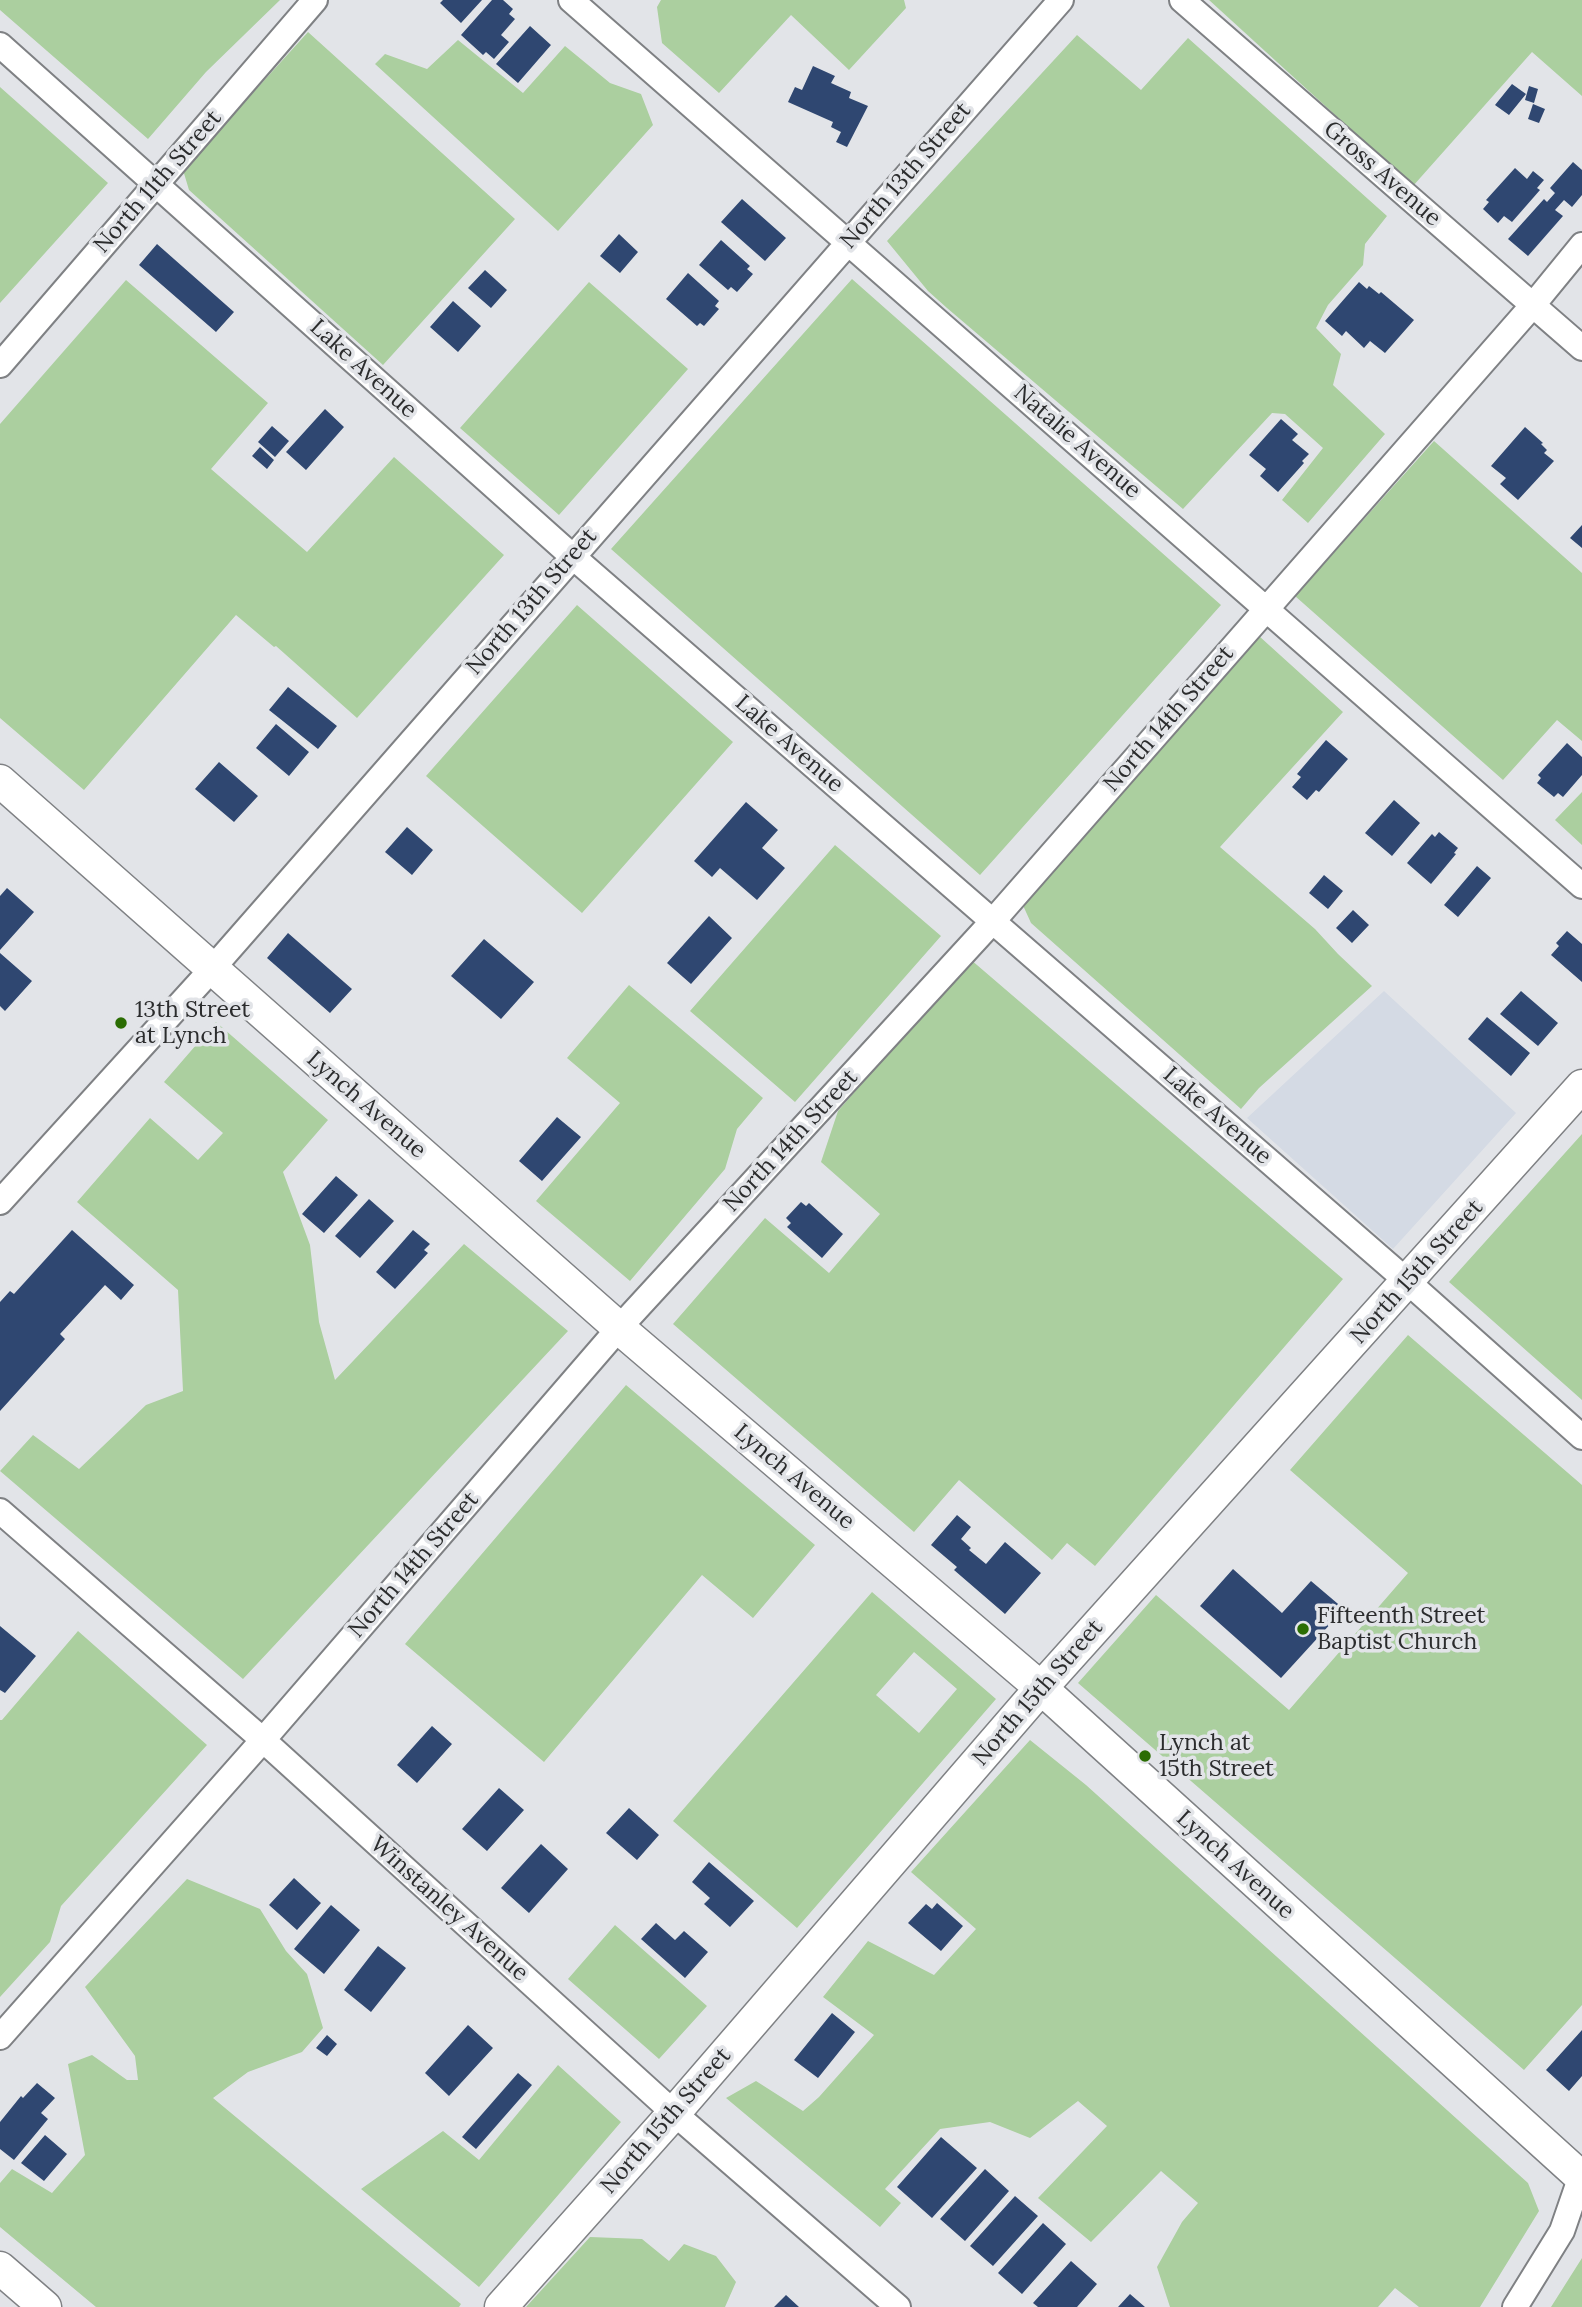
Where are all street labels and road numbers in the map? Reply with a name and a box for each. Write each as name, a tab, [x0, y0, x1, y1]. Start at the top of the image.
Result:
street label: North 13th Street	[835, 97, 977, 255]
street label: North 11th Street	[88, 105, 228, 259]
street label: Gross Avenue	[1318, 116, 1446, 232]
street label: Lake Avenue	[304, 314, 422, 424]
street label: Natalie Avenue	[1008, 379, 1146, 505]
street label: North 13th Street	[461, 523, 603, 681]
street label: North 14th Street	[1098, 640, 1240, 798]
street label: Lake Avenue	[729, 689, 849, 799]
street label: Lynch Avenue	[301, 1046, 431, 1164]
street label: Lake Avenue	[1157, 1061, 1277, 1171]
street label: North 14th Street	[718, 1064, 864, 1218]
street label: North 15th Street	[1345, 1194, 1489, 1350]
street label: Lynch Avenue	[728, 1419, 860, 1535]
street label: North 14th Street	[343, 1486, 485, 1644]
street label: North 15th Street	[967, 1614, 1109, 1772]
street label: Lynch Avenue	[1170, 1805, 1300, 1925]
street label: Winstanley Avenue	[364, 1831, 534, 1987]
street label: North 15th Street	[595, 2042, 737, 2200]

